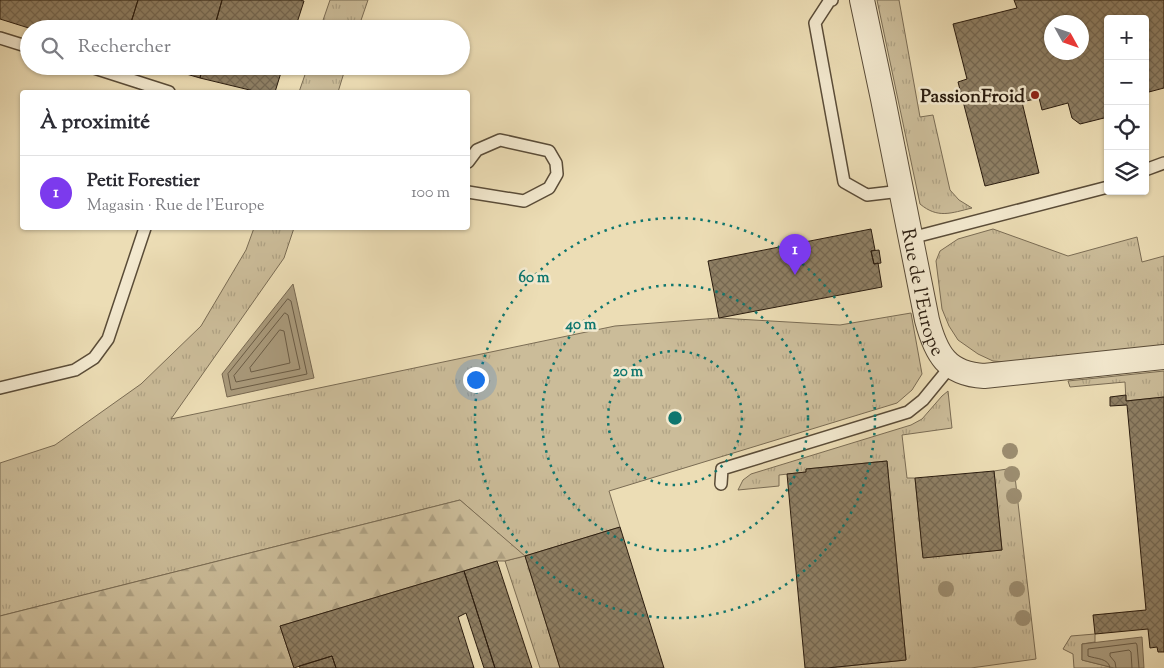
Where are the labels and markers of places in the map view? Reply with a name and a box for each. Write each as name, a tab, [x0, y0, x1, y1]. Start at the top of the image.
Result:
place label: PassionFroid	[920, 84, 1025, 111]
marker: PassionFroid	[1029, 89, 1041, 101]
pin: 1	[779, 234, 811, 275]
centre of rings	[666, 409, 684, 427]

